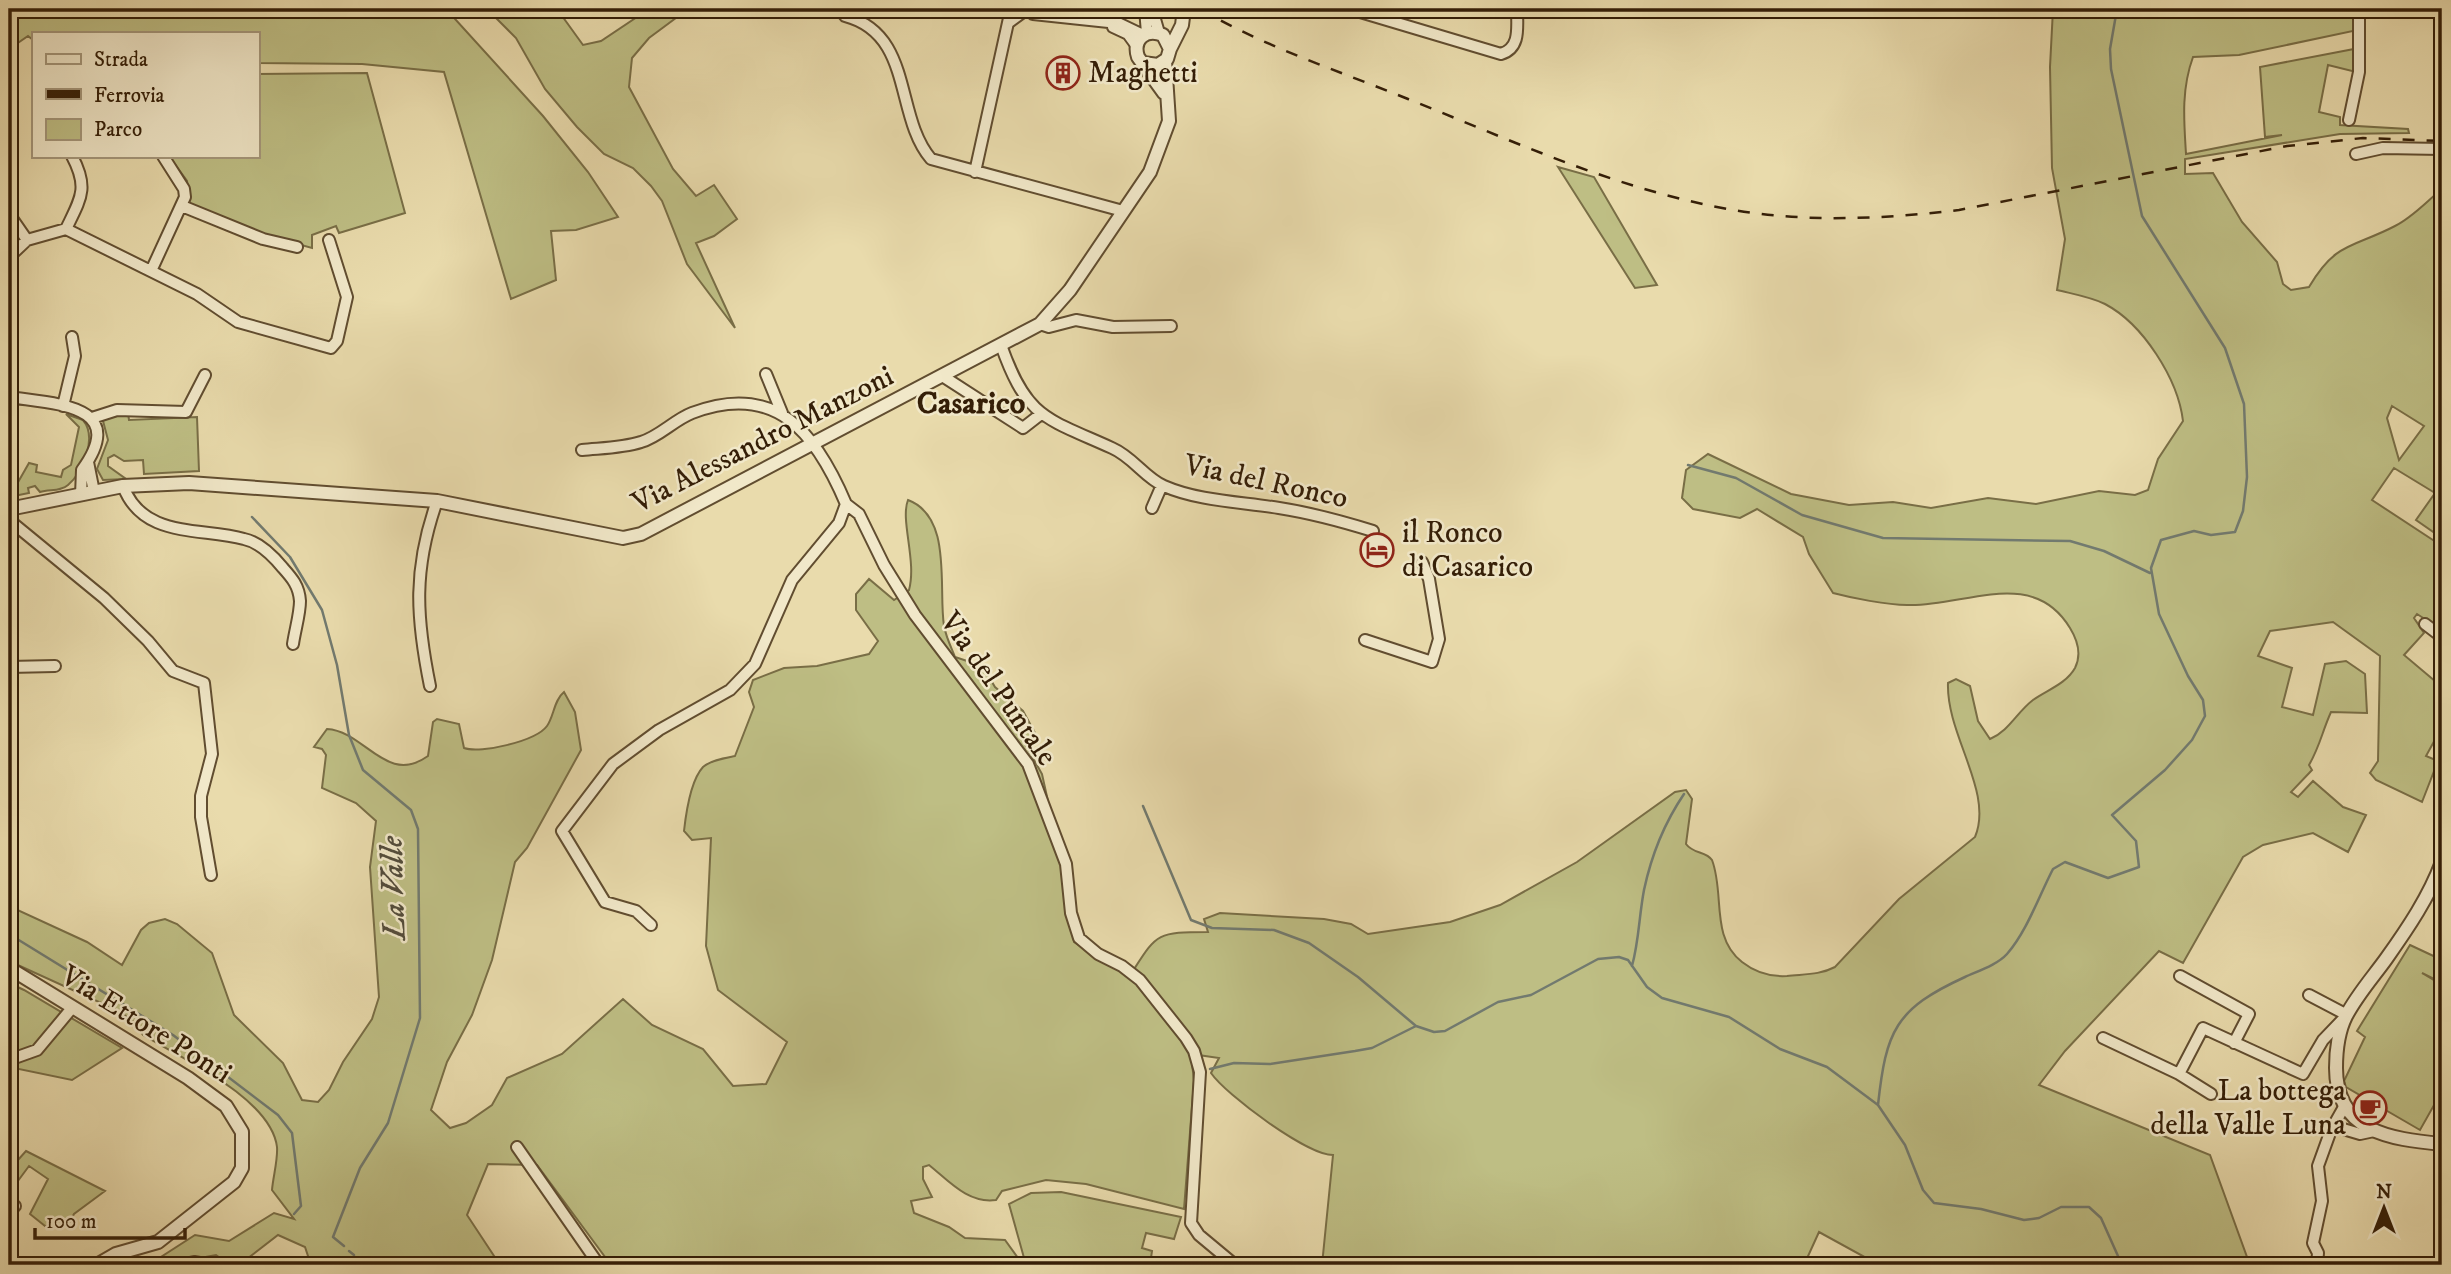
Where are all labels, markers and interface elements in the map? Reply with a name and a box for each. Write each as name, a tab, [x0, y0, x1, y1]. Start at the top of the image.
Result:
legend	[32, 32, 259, 158]
text: Strada	[94, 47, 148, 73]
building icon: Maghetti	[1044, 54, 1082, 92]
place label: Maghetti	[1088, 55, 1198, 92]
text: Ferrovia	[94, 83, 165, 109]
text: Parco	[94, 117, 142, 143]
street label: Via Alessandro Manzoni	[625, 358, 900, 522]
district label: Casarico	[917, 384, 1025, 424]
street label: Via del Ronco	[1180, 446, 1351, 517]
place label: il Ronco di Casarico	[1402, 515, 1533, 586]
hotel icon: il Ronco di Casarico	[1358, 531, 1396, 569]
street label: Via del Puntale	[931, 604, 1065, 773]
water label: La Valle	[372, 834, 416, 943]
street label: Via Ettore Ponti	[53, 957, 238, 1092]
place label: La bottega della Valle Luna	[2150, 1073, 2346, 1144]
cafe icon: La bottega della Valle Luna	[2351, 1089, 2389, 1127]
north arrow	[2350, 1172, 2420, 1242]
text: N	[2376, 1181, 2392, 1204]
scale bar	[35, 1197, 186, 1241]
text: 100 m	[46, 1209, 97, 1235]

